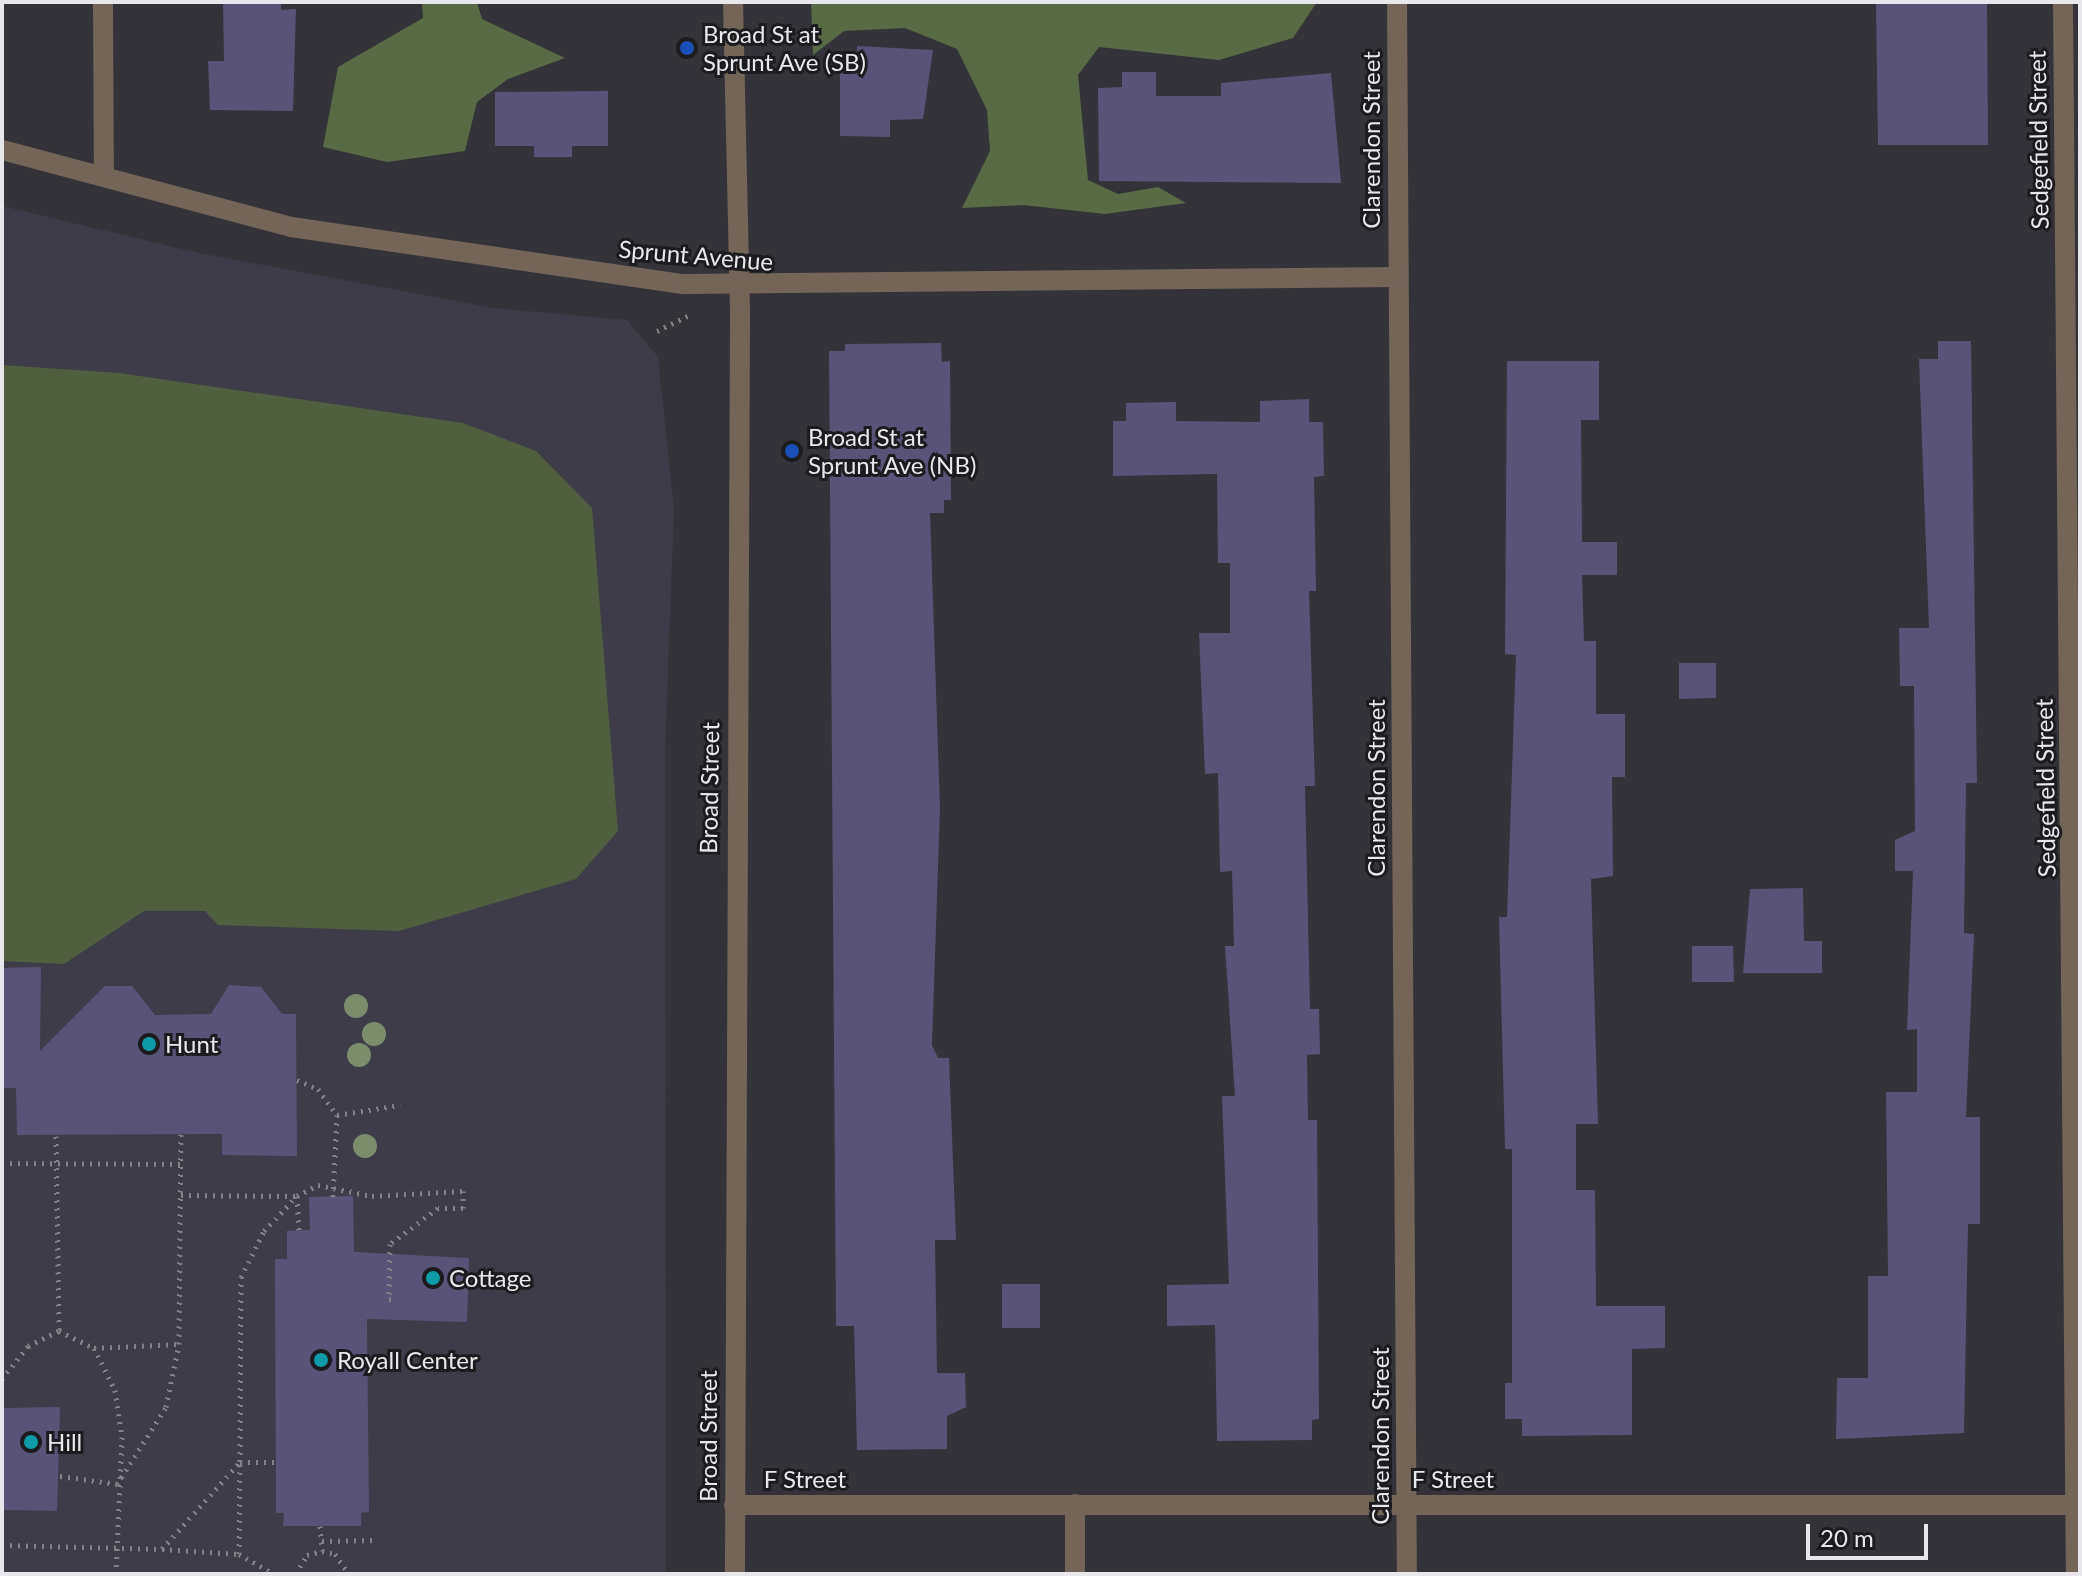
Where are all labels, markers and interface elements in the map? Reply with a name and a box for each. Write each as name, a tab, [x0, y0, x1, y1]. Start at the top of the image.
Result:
place label: Broad St at Sprunt Ave (SB)	[703, 20, 867, 76]
marker: Broad St at Sprunt Ave (SB)	[678, 39, 696, 57]
street label: Sedgefield Street	[2022, 50, 2054, 230]
street label: Clarendon Street	[1357, 51, 1385, 229]
street label: Sprunt Avenue	[617, 234, 775, 276]
place label: Broad St at Sprunt Ave (NB)	[808, 423, 977, 479]
marker: Broad St at Sprunt Ave (NB)	[783, 442, 801, 460]
street label: Sedgefield Street	[2029, 698, 2061, 878]
street label: Clarendon Street	[1362, 699, 1390, 877]
street label: Broad Street	[693, 722, 725, 854]
place label: Hunt	[165, 1030, 218, 1058]
marker: Hunt	[140, 1035, 158, 1053]
place label: Cottage	[449, 1264, 531, 1292]
marker: Cottage	[424, 1269, 442, 1287]
place label: Royall Center	[337, 1346, 478, 1374]
street label: Clarendon Street	[1366, 1347, 1394, 1525]
marker: Royall Center	[312, 1351, 330, 1369]
street label: Broad Street	[694, 1370, 722, 1502]
place label: Hill	[47, 1428, 82, 1456]
marker: Hill	[22, 1433, 40, 1451]
street label: F Street	[764, 1465, 846, 1493]
street label: F Street	[1412, 1465, 1494, 1493]
scale bar	[1810, 1508, 1932, 1558]
text: 20 m	[1820, 1523, 1874, 1552]

